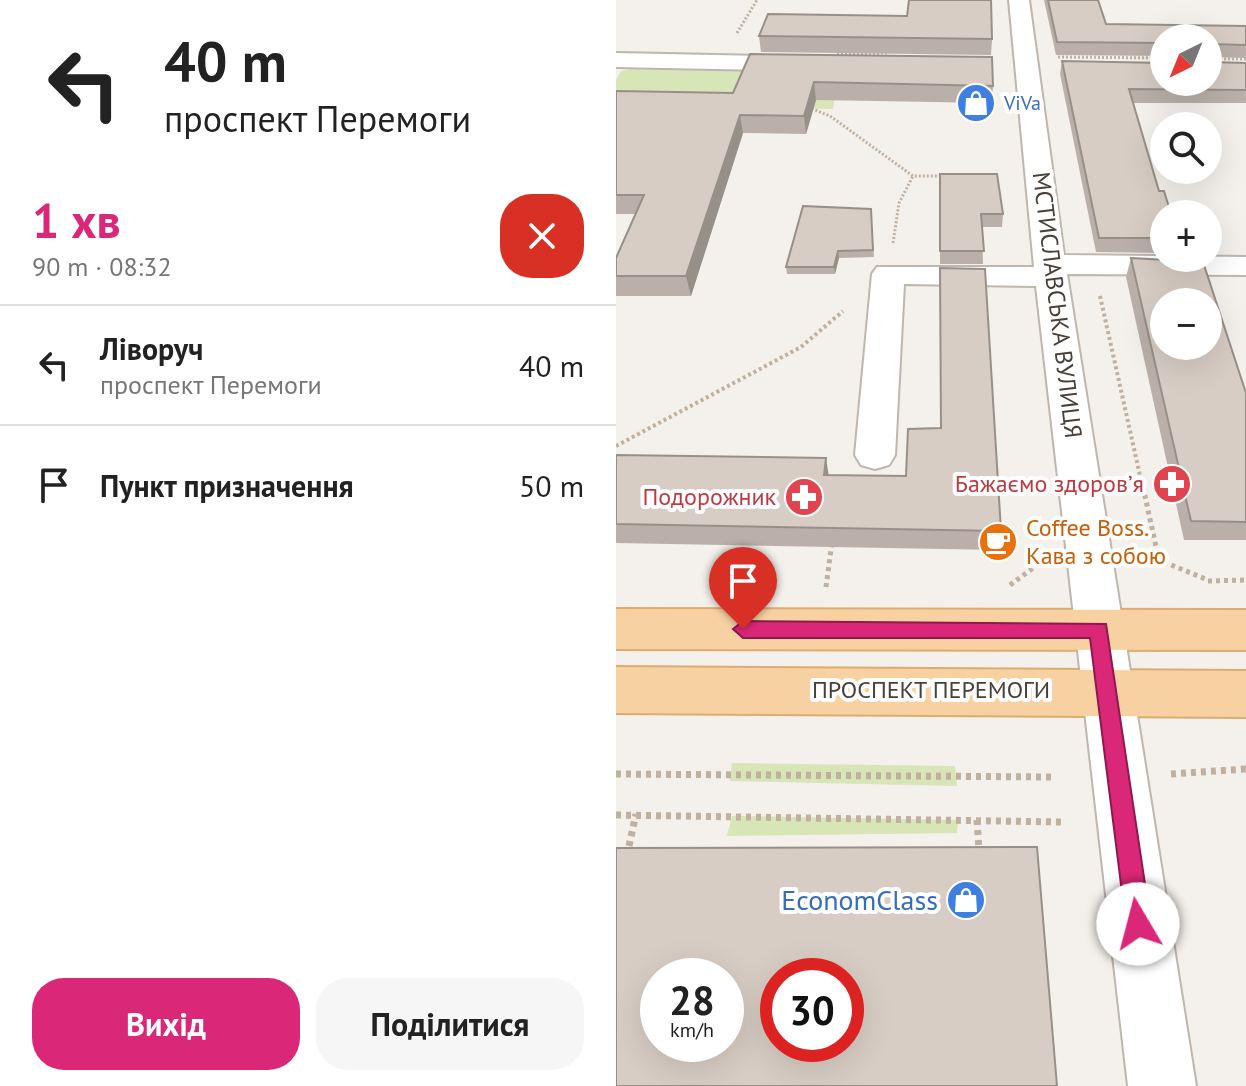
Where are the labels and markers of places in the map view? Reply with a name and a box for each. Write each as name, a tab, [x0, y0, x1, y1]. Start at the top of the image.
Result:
shop icon: ViVa	[955, 82, 997, 124]
place label: ViVa	[1003, 90, 1041, 116]
pharmacy icon: Бажаємо здоровʼя	[1151, 463, 1193, 505]
place label: Бажаємо здоровʼя	[955, 468, 1144, 499]
pharmacy icon: Подорожник	[783, 476, 825, 518]
place label: Подорожник	[643, 481, 777, 512]
place label: Coffee Boss. Кава з собою	[1026, 512, 1166, 571]
cafe icon: Coffee Boss. Кава з собою	[977, 521, 1019, 563]
pin	[709, 547, 777, 629]
shop icon: EconomClass	[945, 879, 987, 921]
place label: EconomClass	[781, 881, 938, 918]

